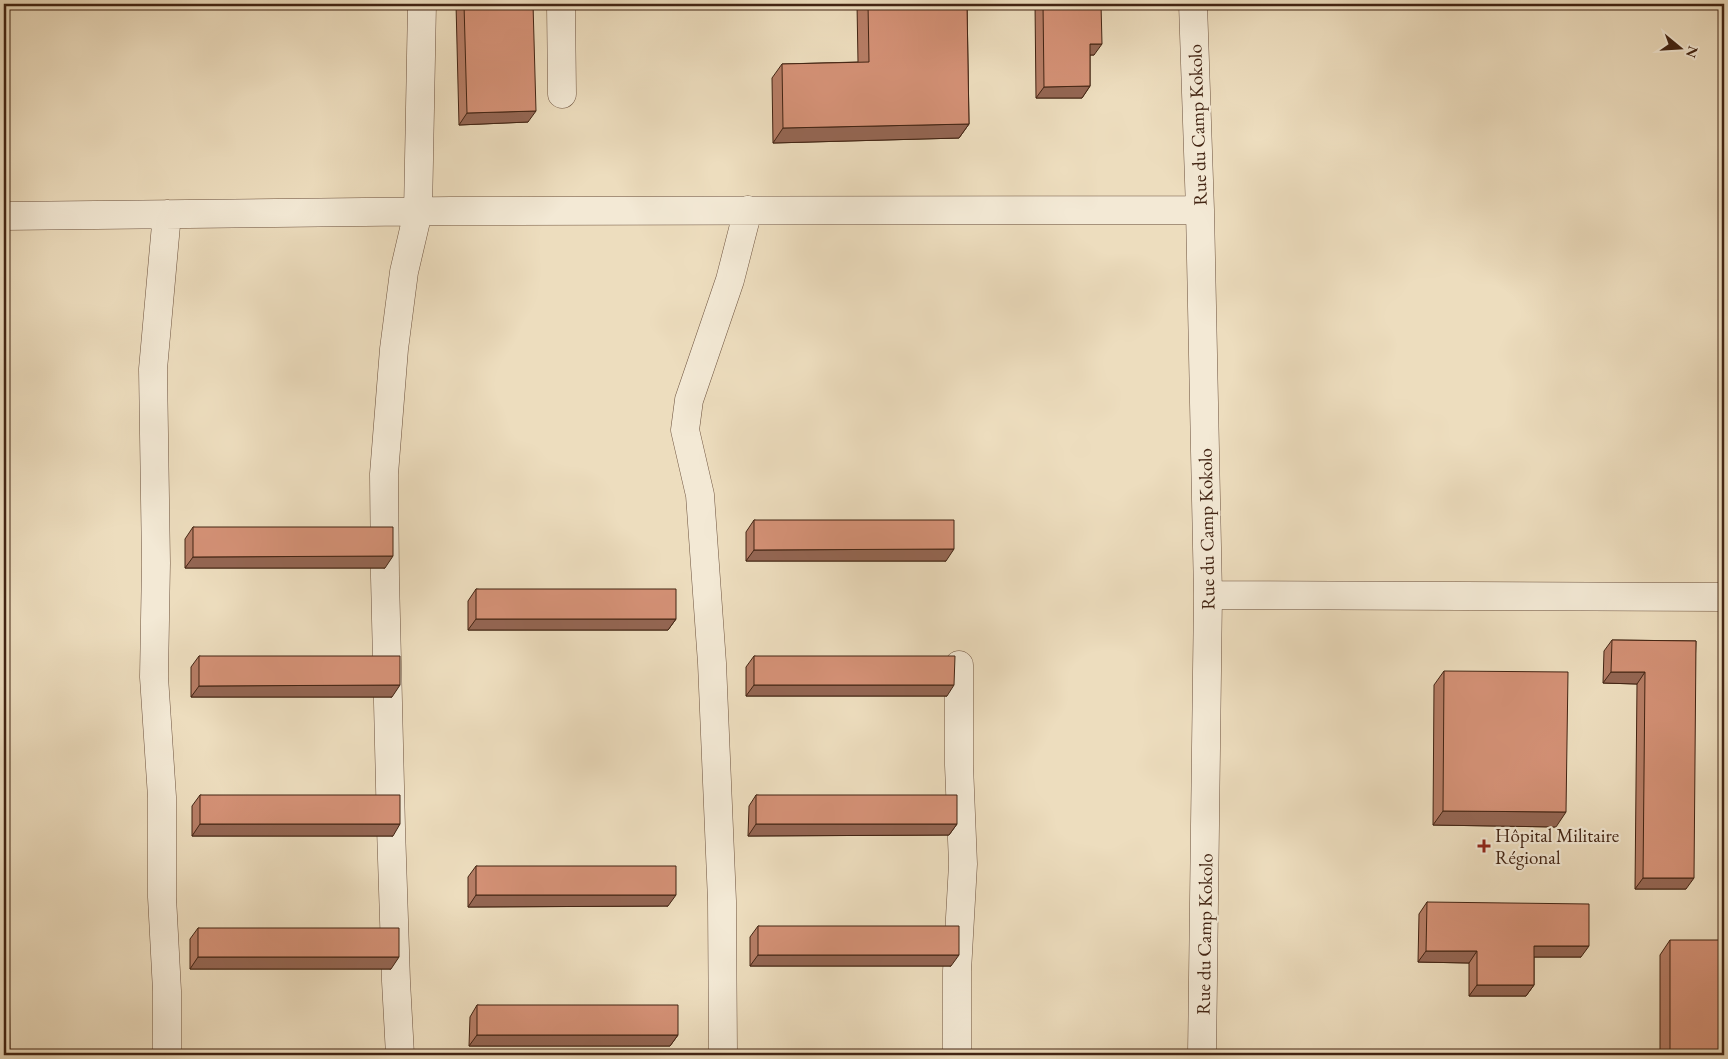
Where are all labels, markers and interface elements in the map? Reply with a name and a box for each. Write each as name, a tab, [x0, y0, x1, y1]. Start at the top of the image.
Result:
north arrow	[1656, 22, 1706, 72]
street label: Rue du Camp Kokolo	[1182, 44, 1213, 206]
text: N	[1682, 44, 1703, 61]
street label: Rue du Camp Kokolo	[1193, 448, 1220, 610]
place label: Hôpital Militaire Régional	[1495, 823, 1619, 870]
marker: Hôpital Militaire Régional	[1477, 839, 1491, 853]
street label: Rue du Camp Kokolo	[1191, 853, 1218, 1015]

